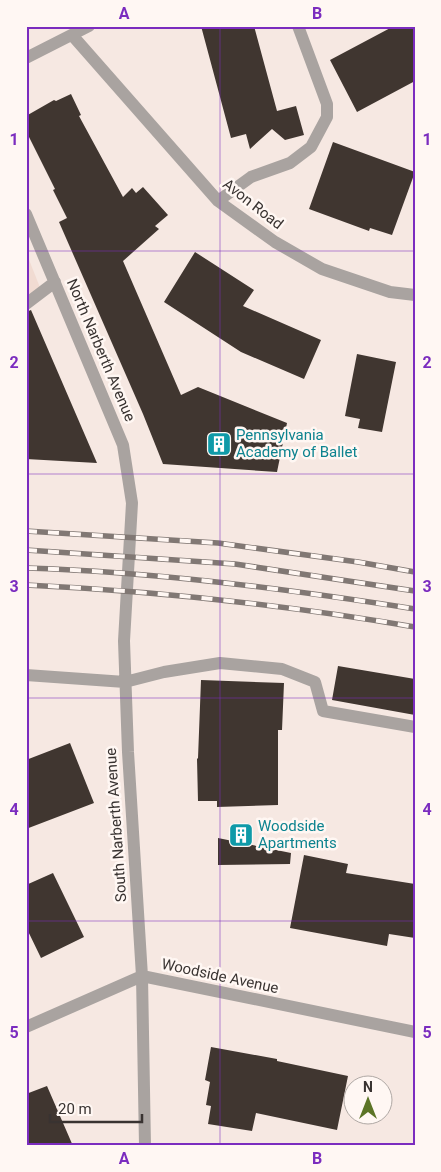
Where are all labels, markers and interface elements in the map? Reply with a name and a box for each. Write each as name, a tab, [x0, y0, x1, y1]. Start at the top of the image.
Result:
text: A	[119, 4, 130, 23]
text: B	[312, 4, 322, 23]
text: 1	[9, 130, 19, 149]
text: 1	[422, 130, 432, 149]
street label: Avon Road	[219, 175, 287, 233]
street label: North Narberth Avenue	[63, 276, 139, 424]
text: 2	[9, 353, 19, 372]
text: 2	[422, 353, 432, 372]
place label: Pennsylvania Academy of Ballet	[236, 426, 357, 461]
building icon: Pennsylvania Academy of Ballet	[206, 431, 232, 457]
text: 3	[9, 577, 19, 596]
text: 3	[422, 577, 432, 596]
street label: South Narberth Avenue	[102, 747, 130, 903]
text: 4	[9, 800, 19, 819]
text: 4	[422, 800, 432, 819]
place label: Woodside Apartments	[258, 817, 337, 852]
building icon: Woodside Apartments	[228, 822, 254, 848]
street label: Woodside Avenue	[160, 955, 280, 997]
text: 5	[9, 1023, 19, 1042]
text: 5	[422, 1023, 432, 1042]
north arrow	[344, 1074, 394, 1124]
text: N	[363, 1079, 373, 1095]
scale bar	[50, 1092, 142, 1124]
text: 20 m	[58, 1100, 92, 1118]
text: A	[119, 1149, 130, 1168]
text: B	[312, 1149, 322, 1168]

